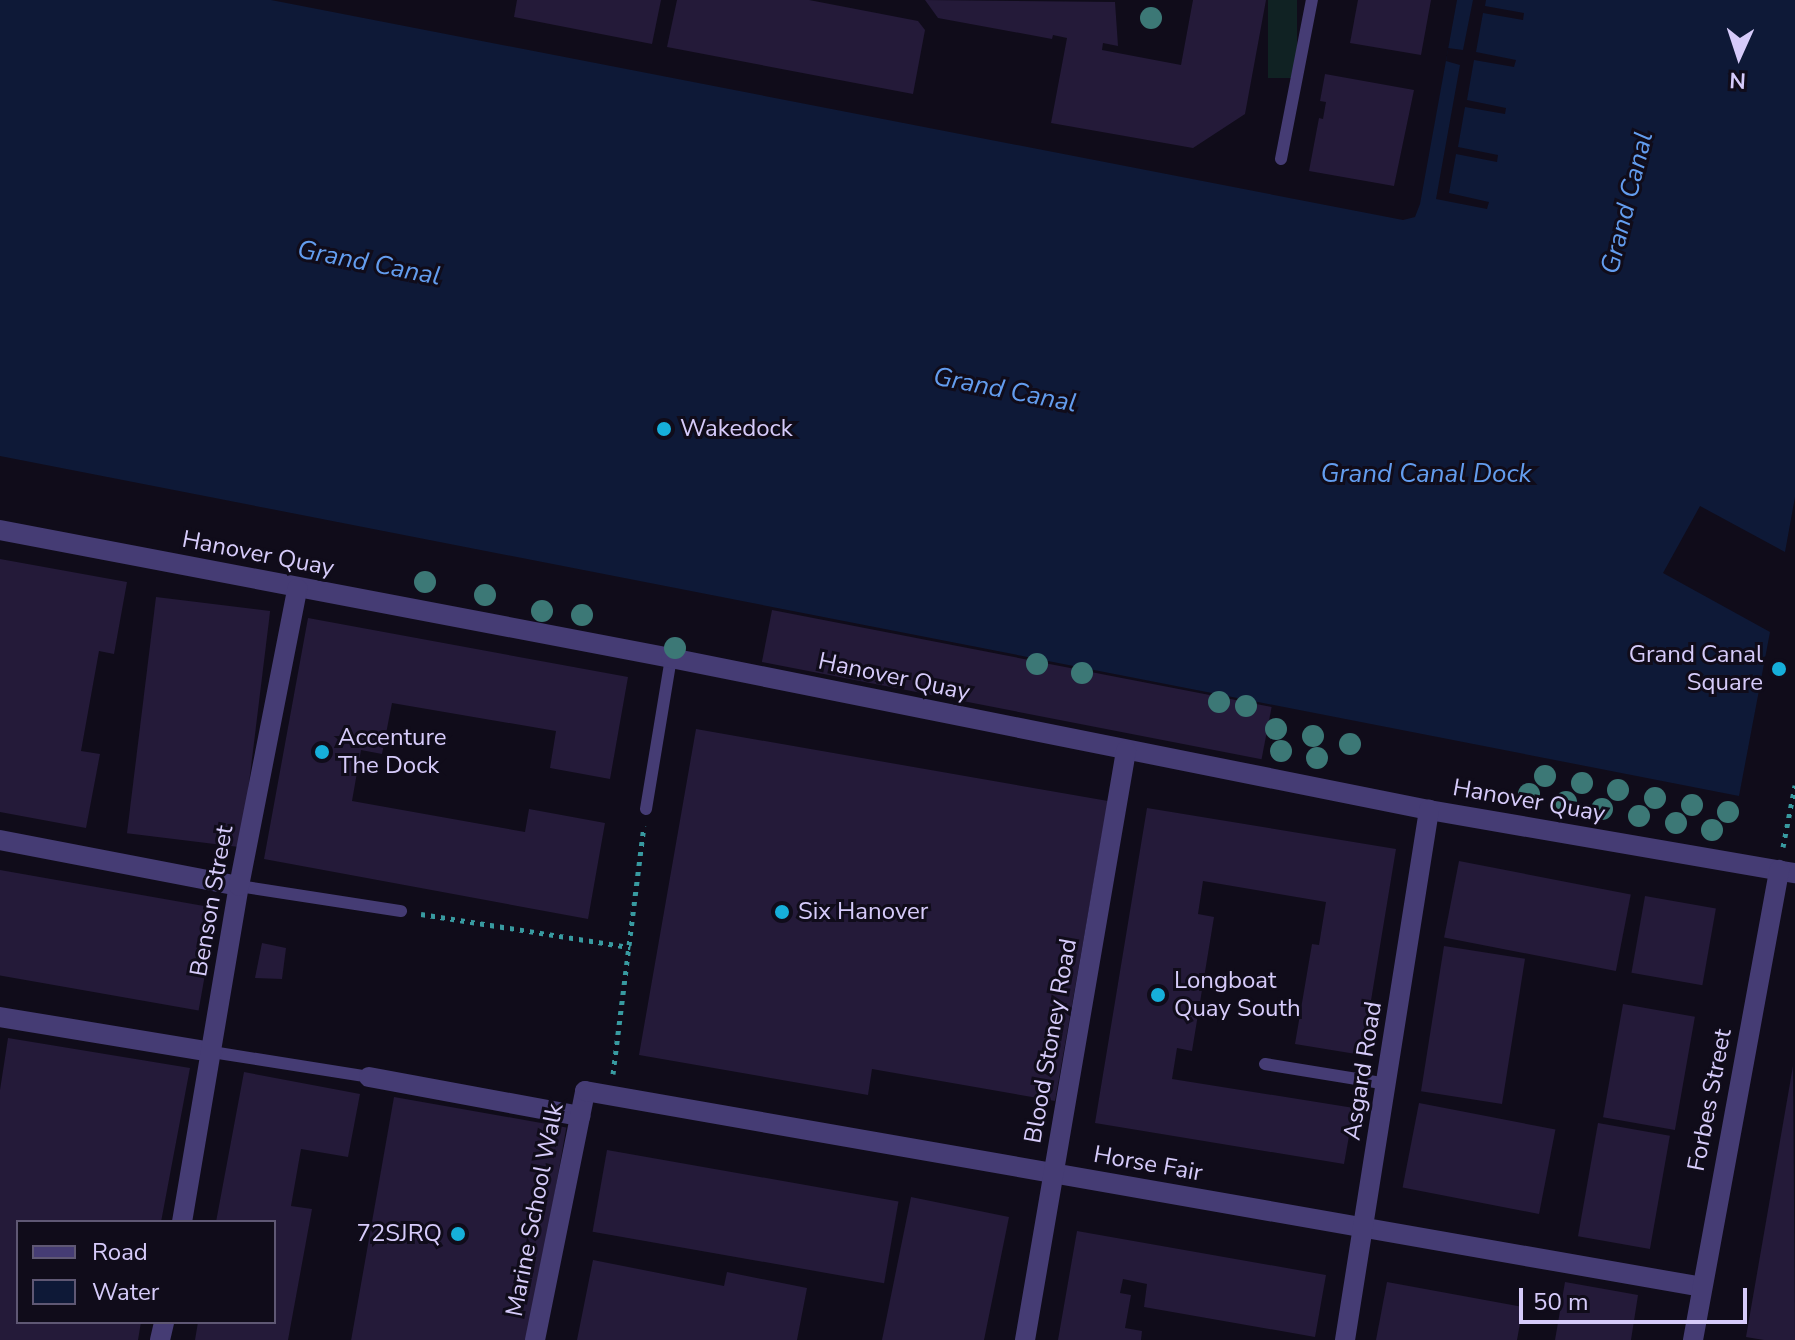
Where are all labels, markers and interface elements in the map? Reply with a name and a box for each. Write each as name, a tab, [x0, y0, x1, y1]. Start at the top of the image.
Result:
north arrow	[1699, 16, 1779, 96]
text: N	[1729, 65, 1747, 95]
water label: Grand Canal	[1594, 129, 1660, 277]
water label: Grand Canal	[295, 234, 443, 292]
water label: Grand Canal	[931, 361, 1079, 419]
place label: Wakedock	[680, 415, 793, 443]
marker: Wakedock	[655, 420, 673, 438]
water label: Grand Canal Dock	[1320, 458, 1532, 490]
street label: Hanover Quay	[180, 525, 336, 583]
place label: Grand Canal Square	[1629, 641, 1763, 697]
street label: Hanover Quay	[816, 647, 972, 707]
marker: Grand Canal Square	[1770, 660, 1788, 678]
place label: Accenture The Dock	[338, 724, 447, 780]
marker: Accenture The Dock	[313, 743, 331, 761]
street label: Hanover Quay	[1451, 773, 1607, 829]
street label: Benson Street	[185, 823, 239, 979]
place label: Six Hanover	[798, 898, 928, 926]
marker: Six Hanover	[773, 903, 791, 921]
street label: Blood Stoney Road	[1019, 937, 1083, 1145]
place label: Longboat Quay South	[1174, 967, 1301, 1023]
marker: Longboat Quay South	[1149, 986, 1167, 1004]
street label: Asgard Road	[1338, 1000, 1388, 1142]
street label: Forbes Street	[1682, 1026, 1738, 1174]
street label: Marine School Walk	[500, 1101, 570, 1319]
street label: Horse Fair	[1091, 1140, 1205, 1188]
legend	[16, 1220, 276, 1324]
place label: 72SJRQ	[357, 1220, 442, 1248]
marker: 72SJRQ	[449, 1225, 467, 1243]
text: Road	[92, 1236, 148, 1268]
scale bar	[1523, 1272, 1751, 1322]
text: Water	[92, 1276, 159, 1308]
text: 50 m	[1533, 1286, 1589, 1318]

